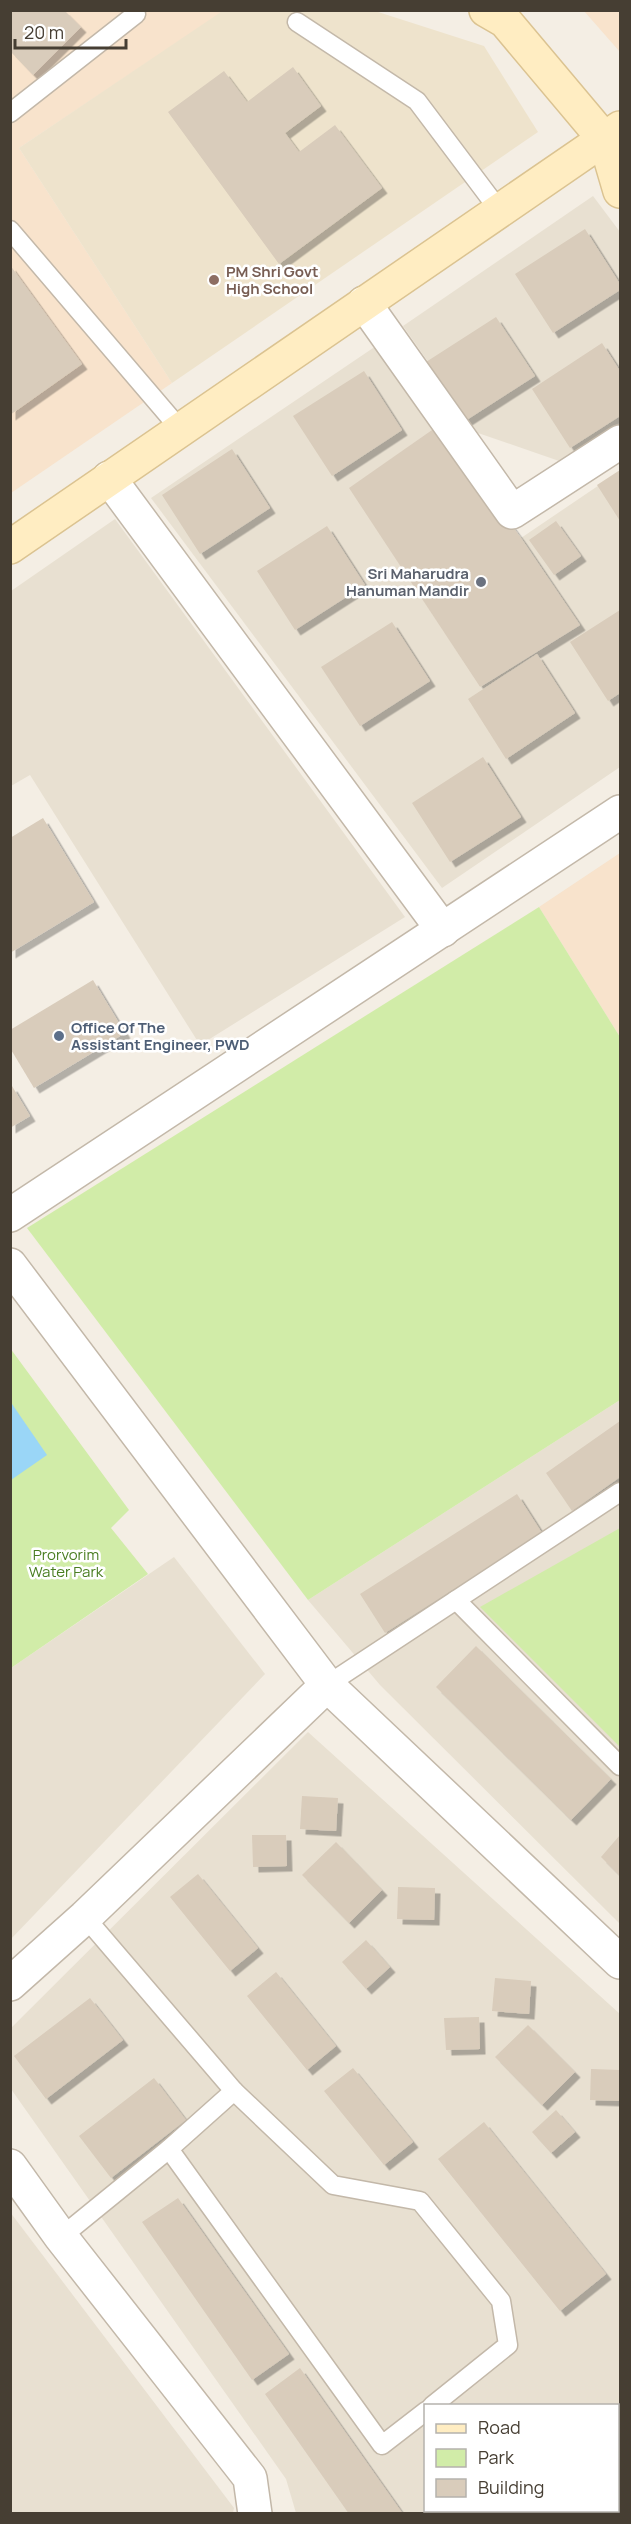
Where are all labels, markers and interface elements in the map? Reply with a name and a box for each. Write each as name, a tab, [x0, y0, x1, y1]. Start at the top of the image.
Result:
scale bar	[15, 12, 126, 50]
text: 20 m	[24, 20, 64, 44]
place label: PM Shri Govt High School	[226, 261, 319, 299]
marker: PM Shri Govt High School	[207, 273, 221, 287]
place label: Sri Maharudra Hanuman Mandir	[346, 563, 469, 601]
marker: Sri Maharudra Hanuman Mandir	[474, 575, 488, 589]
place label: Office Of The Assistant Engineer, PWD	[71, 1017, 250, 1055]
marker: Office Of The Assistant Engineer, PWD	[52, 1029, 66, 1043]
park label: Prorvorim Water Park	[29, 1544, 104, 1582]
legend	[424, 2404, 619, 2512]
text: Road	[478, 2415, 521, 2439]
text: Park	[478, 2445, 515, 2469]
text: Building	[478, 2475, 544, 2499]

